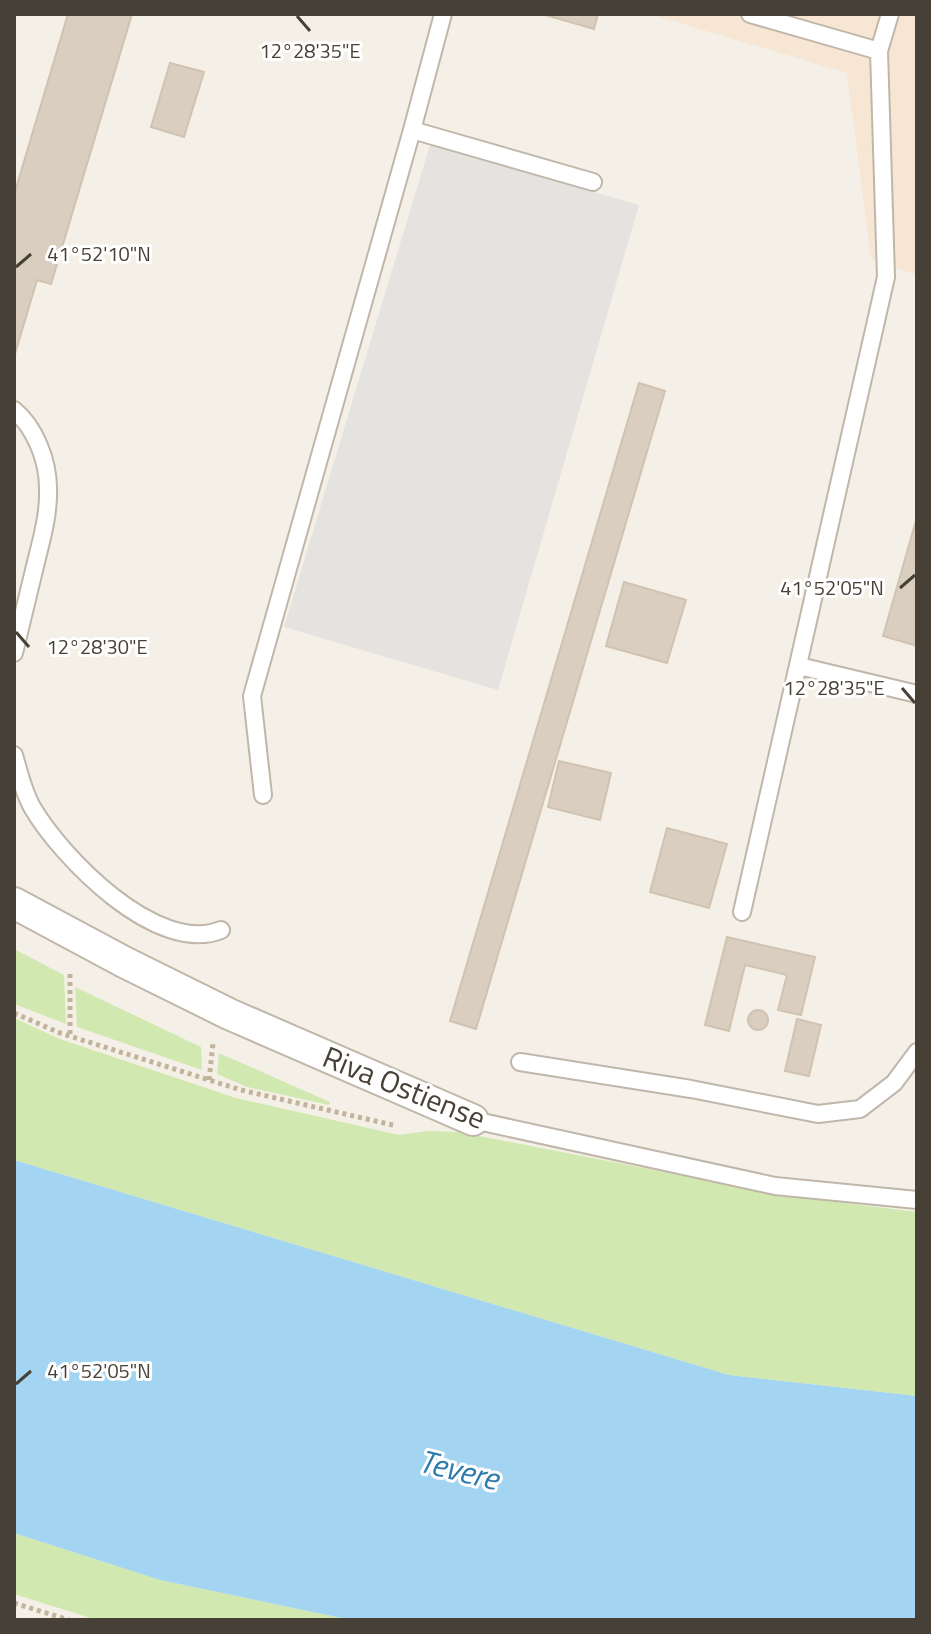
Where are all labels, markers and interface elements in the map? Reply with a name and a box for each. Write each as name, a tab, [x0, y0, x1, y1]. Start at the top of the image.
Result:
text: 12°28'35"E	[259, 35, 361, 66]
text: 41°52'10"N	[47, 238, 151, 269]
text: 41°52'05"N	[780, 572, 884, 603]
text: 12°28'30"E	[46, 631, 148, 662]
text: 12°28'35"E	[783, 672, 885, 703]
street label: Riva Ostiense	[316, 1034, 493, 1141]
text: 41°52'05"N	[47, 1355, 151, 1386]
water label: Tevere	[414, 1436, 506, 1503]

